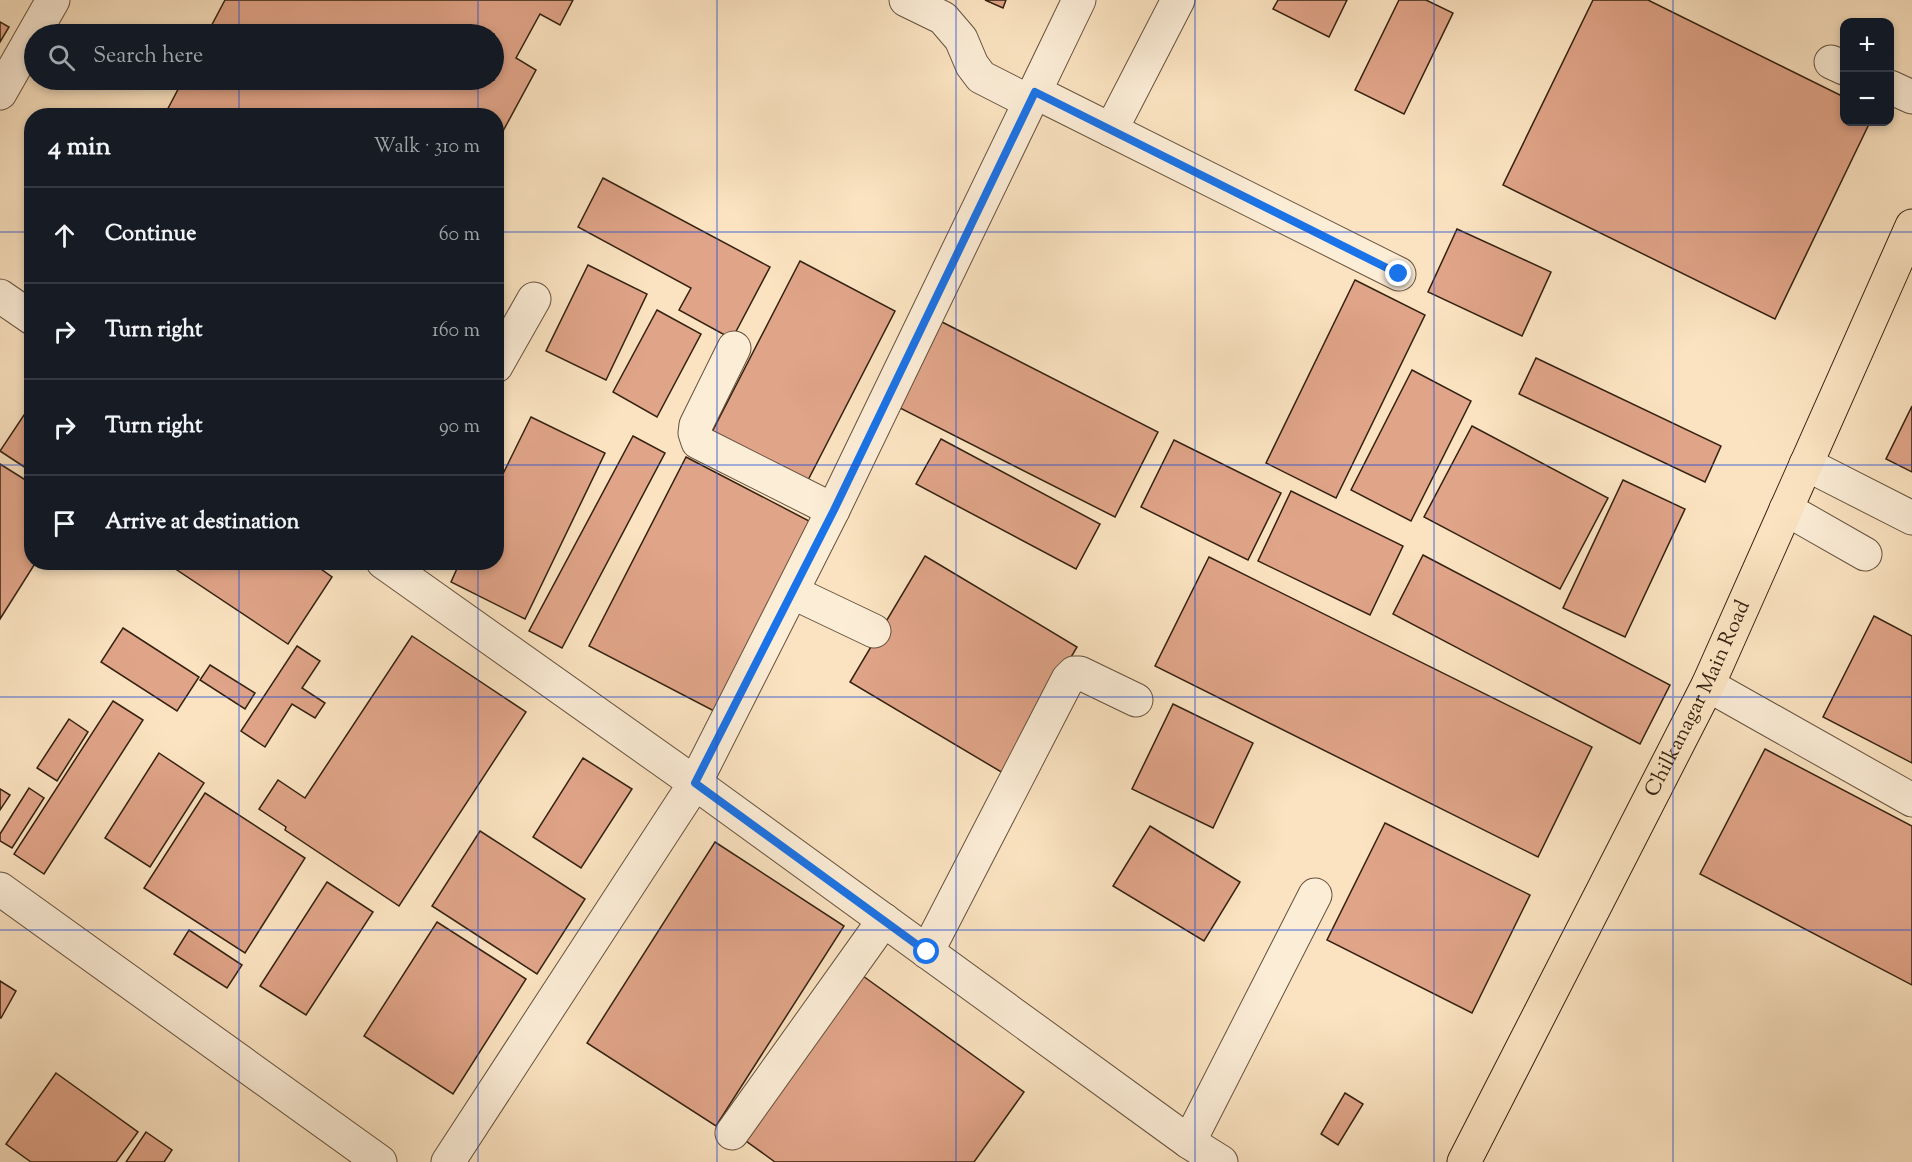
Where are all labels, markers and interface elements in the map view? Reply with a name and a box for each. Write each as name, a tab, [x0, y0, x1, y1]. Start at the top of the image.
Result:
map controls	[1840, 18, 1894, 126]
button: +	[1840, 18, 1894, 72]
search box	[24, 24, 504, 90]
icon: search	[45, 41, 78, 74]
text: Search here	[93, 41, 203, 73]
button: −	[1840, 72, 1894, 126]
text: 4 min	[48, 129, 111, 166]
text: Walk · 310 m	[373, 133, 480, 162]
icon: ahead	[48, 219, 81, 252]
text: Continue	[105, 219, 196, 251]
text: 60 m	[439, 221, 480, 250]
route end	[1385, 260, 1411, 286]
icon: right	[48, 315, 81, 348]
text: Turn right	[105, 315, 202, 347]
text: 160 m	[432, 317, 480, 346]
icon: right	[48, 411, 81, 444]
text: Turn right	[105, 411, 202, 443]
text: 90 m	[439, 413, 480, 442]
icon: arrive	[48, 507, 81, 540]
text: Arrive at destination	[105, 507, 300, 539]
street label: Chilkanagar Main Road	[1638, 596, 1759, 803]
route start	[913, 938, 939, 964]

